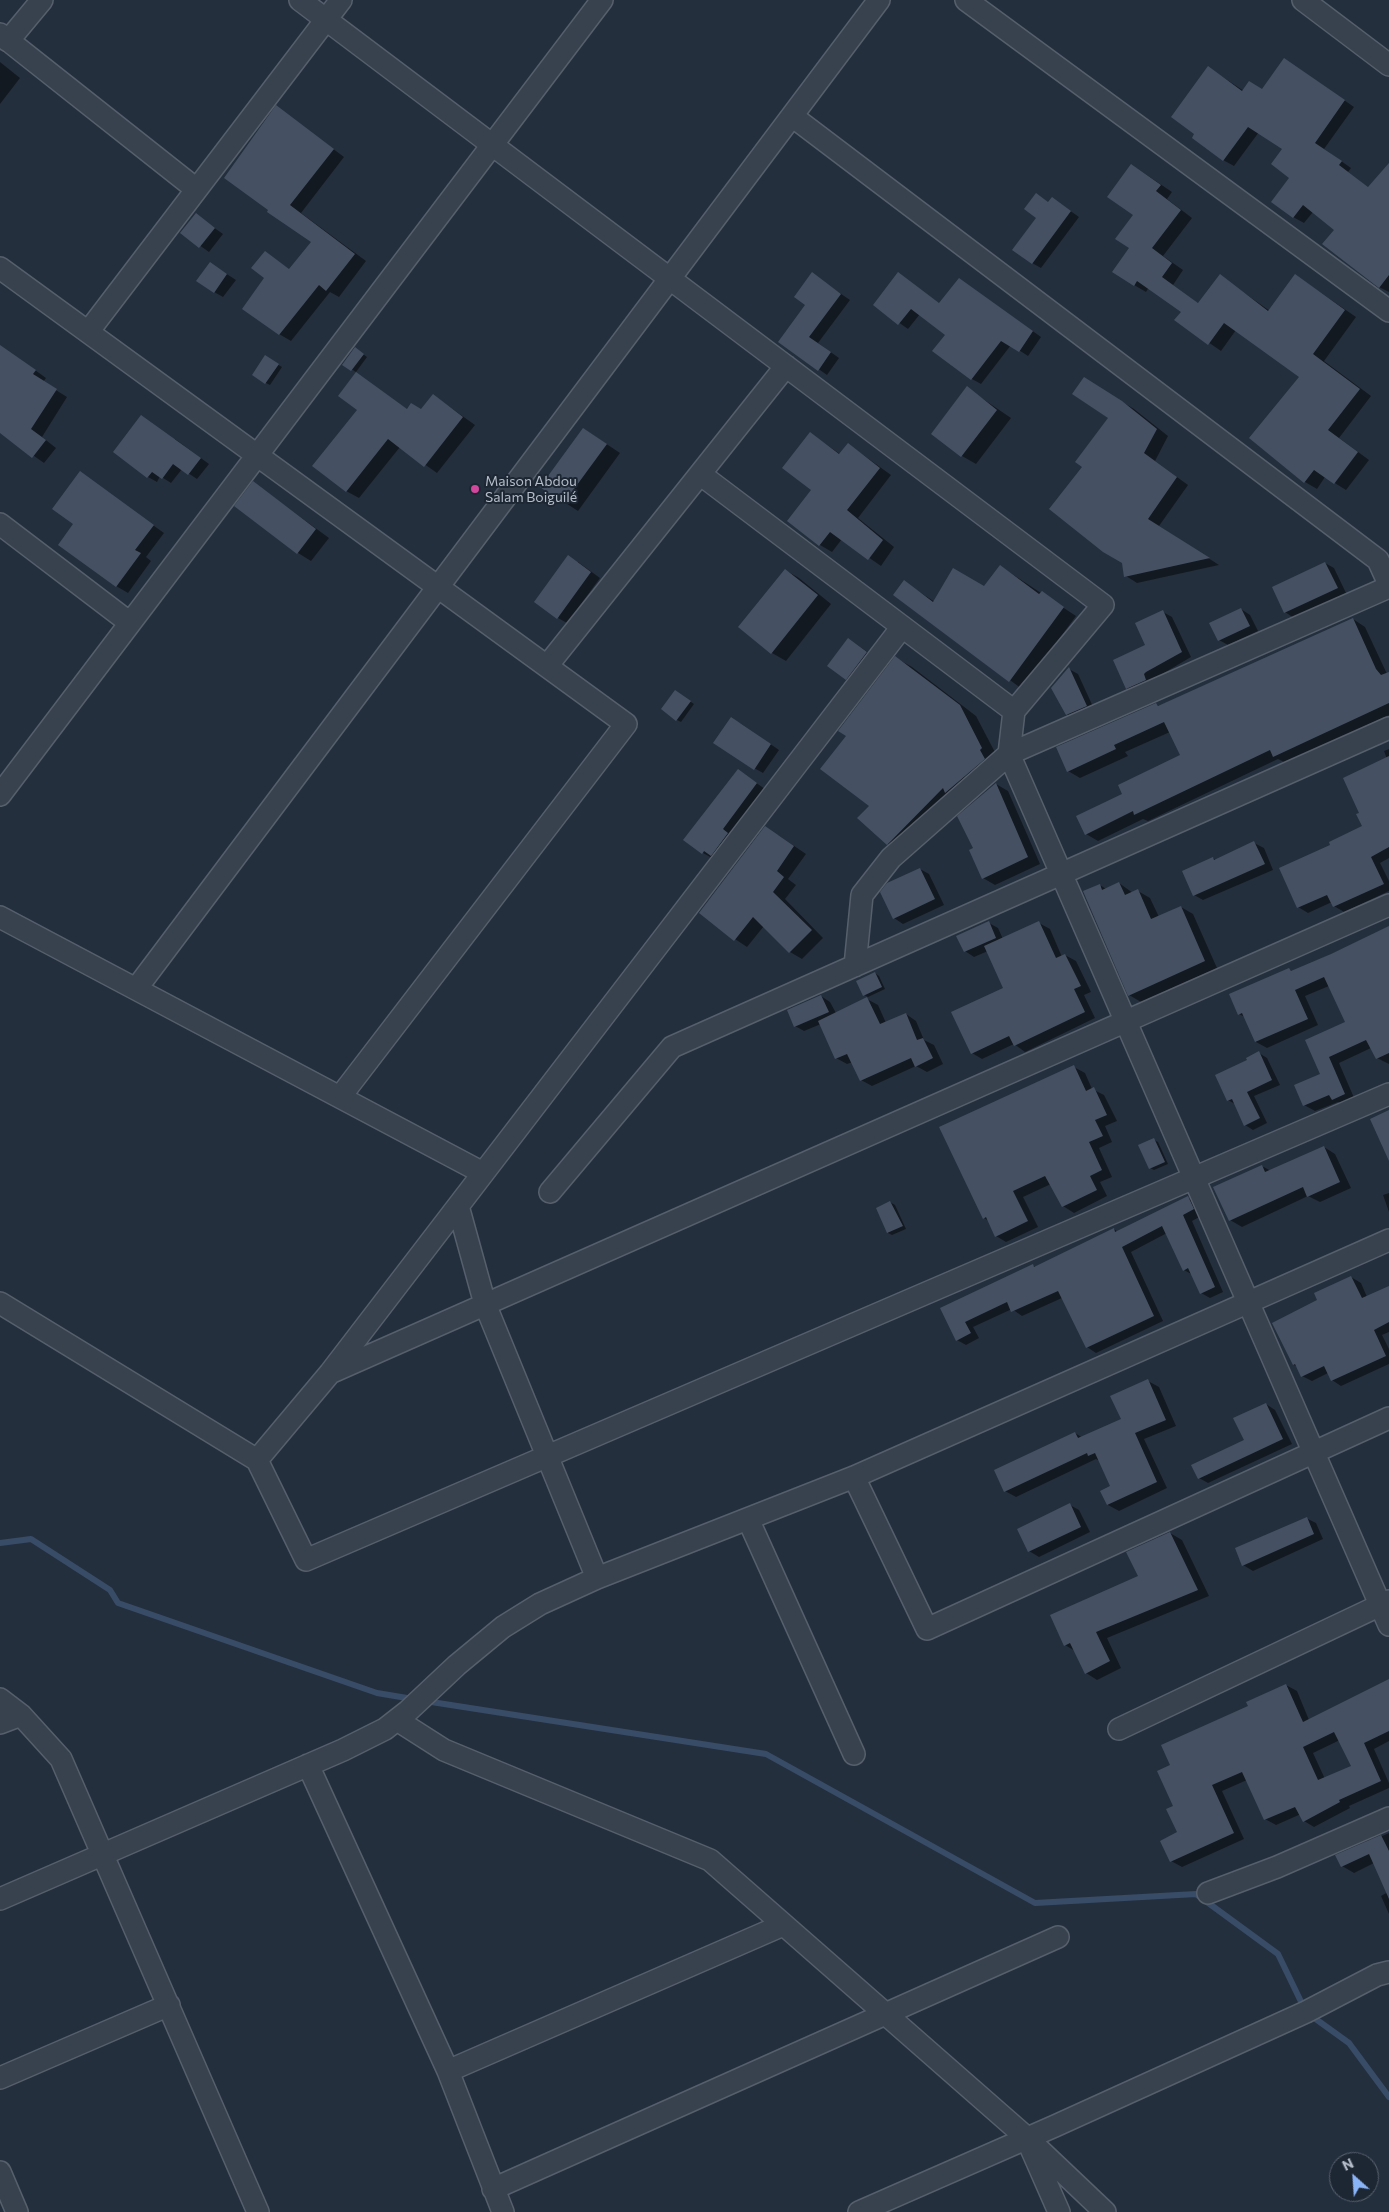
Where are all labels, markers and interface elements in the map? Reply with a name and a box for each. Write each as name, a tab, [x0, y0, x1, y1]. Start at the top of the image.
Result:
place label: Maison Abdou Salam Boiguilé	[485, 473, 577, 506]
marker: Maison Abdou Salam Boiguilé	[469, 483, 481, 495]
north arrow	[1329, 2152, 1379, 2202]
text: N	[1339, 2154, 1356, 2174]

